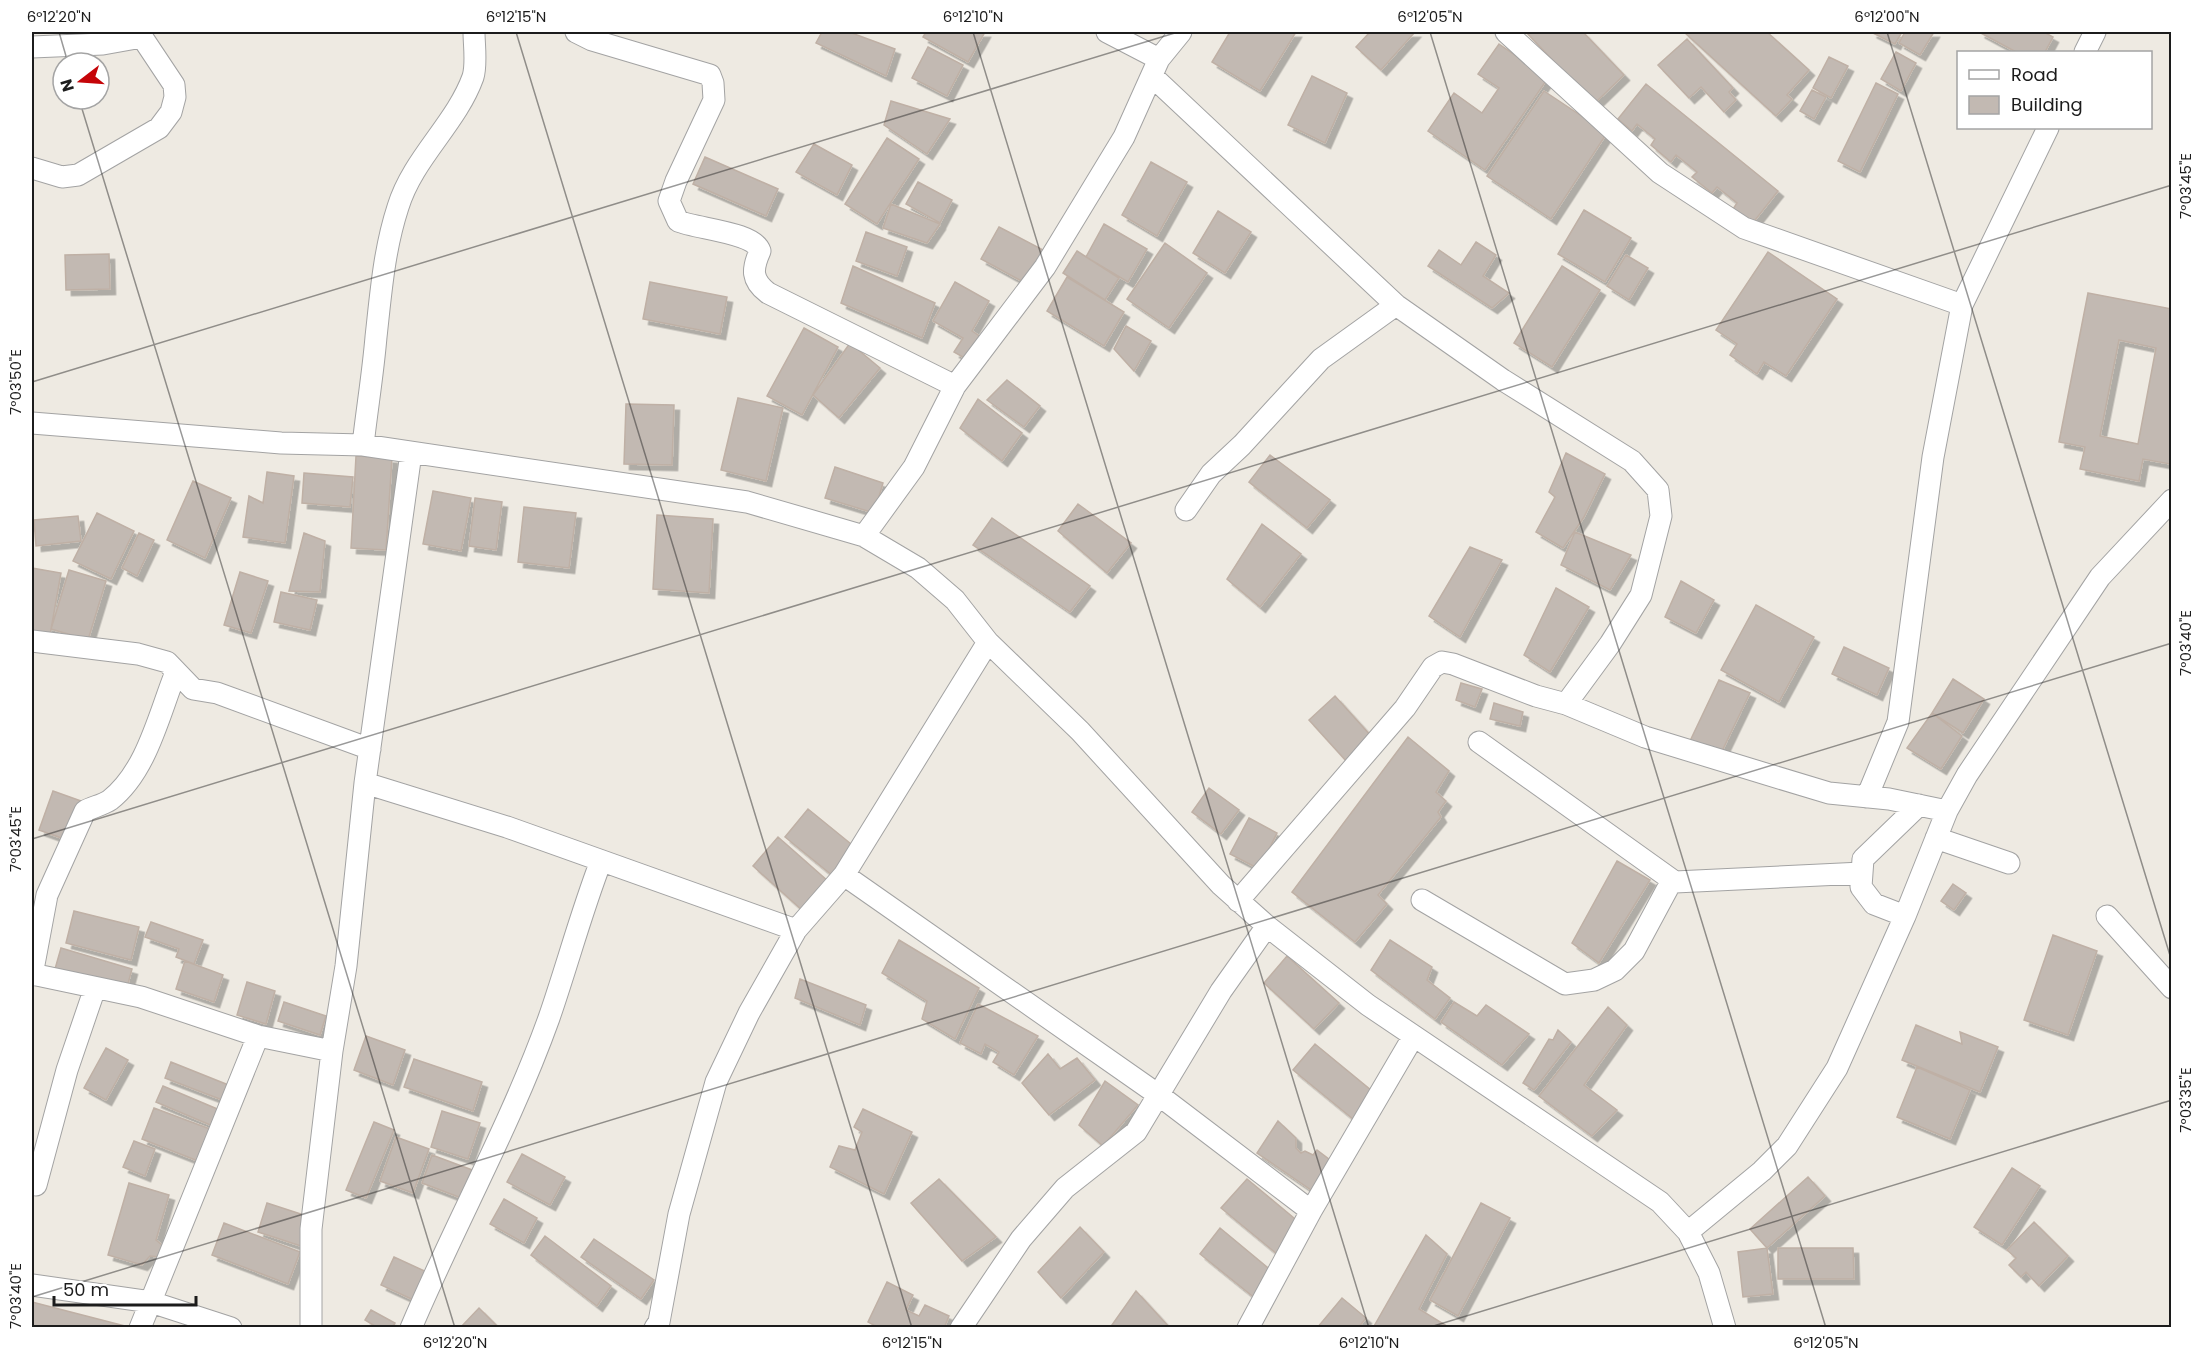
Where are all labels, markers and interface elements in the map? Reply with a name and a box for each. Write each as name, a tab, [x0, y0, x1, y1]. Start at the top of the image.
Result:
text: 6°12'20"N	[27, 6, 91, 27]
text: 6°12'15"N	[486, 6, 546, 27]
text: 6°12'10"N	[943, 6, 1003, 27]
text: 6°12'05"N	[1397, 6, 1463, 27]
text: 6°12'00"N	[1854, 6, 1920, 27]
north arrow	[51, 51, 111, 111]
legend	[1957, 51, 2152, 129]
text: Road	[2011, 62, 2058, 87]
text: N	[54, 76, 80, 94]
text: Building	[2011, 92, 2083, 117]
text: 7°03'45"E	[2175, 153, 2196, 219]
text: 7°03'50"E	[5, 349, 26, 415]
text: 7°03'40"E	[2175, 610, 2196, 676]
text: 7°03'45"E	[5, 806, 26, 872]
text: 7°03'35"E	[2175, 1067, 2196, 1133]
text: 7°03'40"E	[5, 1263, 26, 1329]
scale bar	[54, 1269, 196, 1307]
text: 50 m	[63, 1277, 109, 1302]
text: 6°12'20"N	[423, 1332, 487, 1353]
text: 6°12'15"N	[882, 1332, 942, 1353]
text: 6°12'10"N	[1339, 1332, 1399, 1353]
text: 6°12'05"N	[1793, 1332, 1859, 1353]

